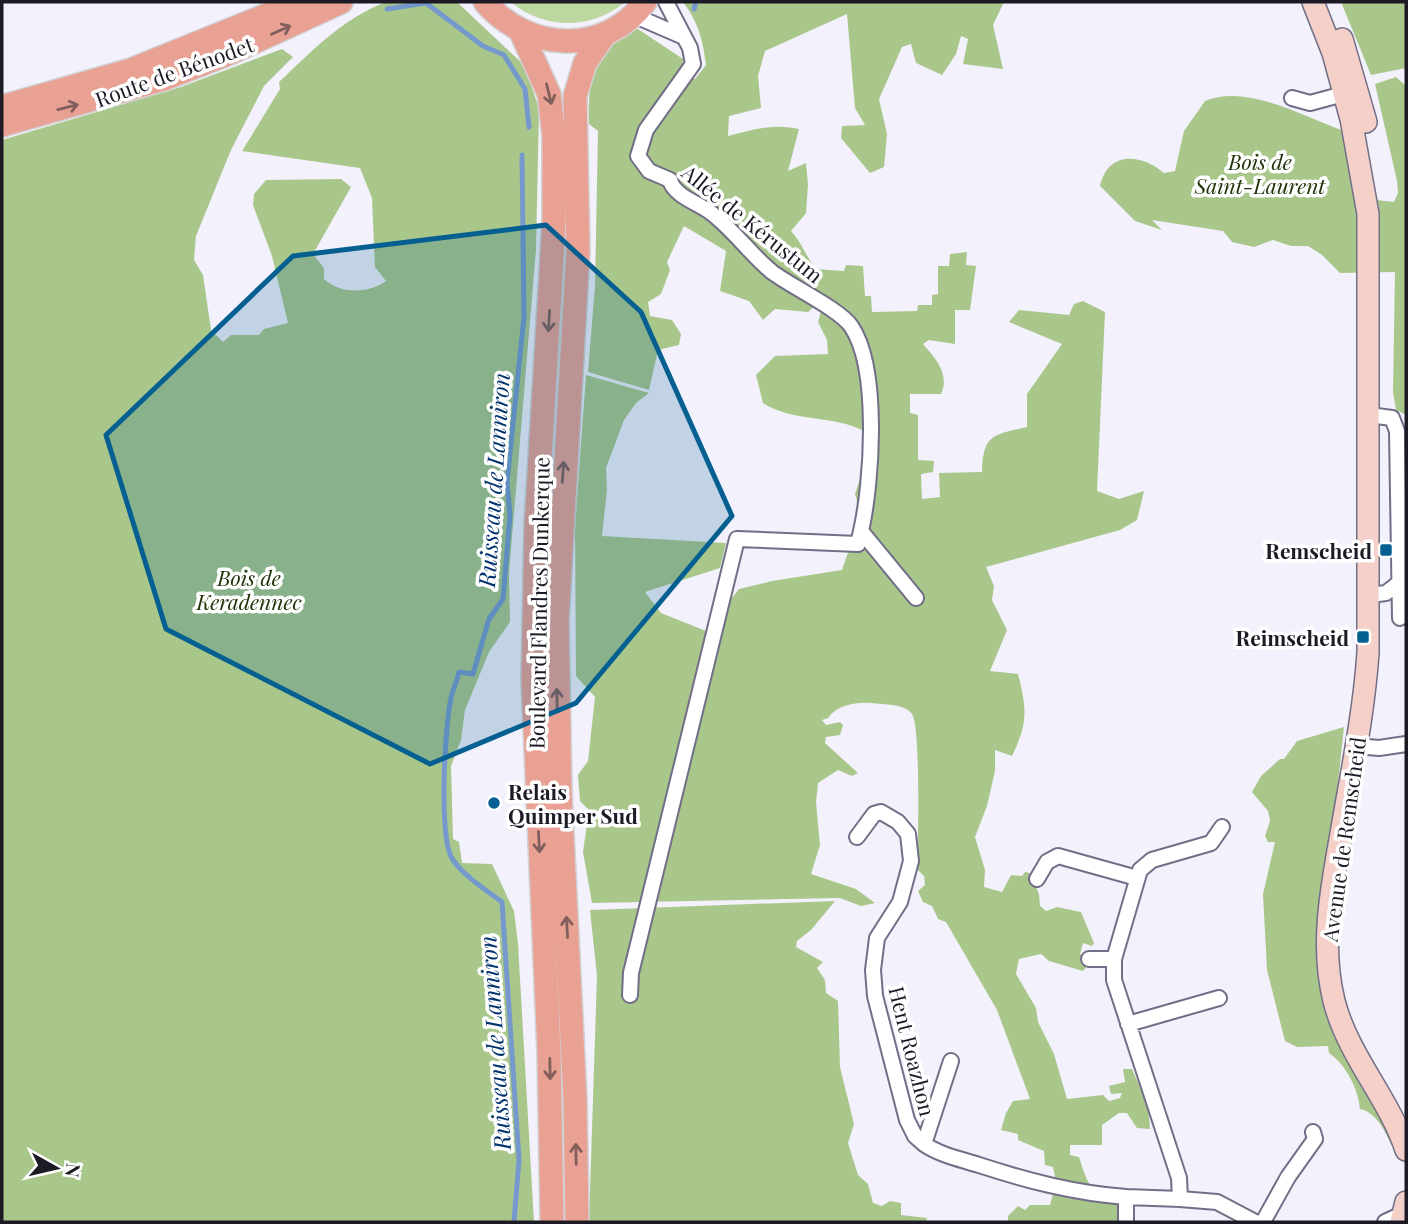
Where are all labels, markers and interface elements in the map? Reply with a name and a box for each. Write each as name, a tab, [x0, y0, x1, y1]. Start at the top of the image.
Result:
one-way arrow	[270, 23, 291, 36]
street label: Route de Bénodet	[91, 29, 258, 113]
one-way arrow	[543, 83, 556, 105]
one-way arrow	[56, 100, 79, 113]
park label: Bois de Saint-Laurent	[1194, 147, 1326, 199]
street label: Allée de Kérustum	[676, 157, 829, 289]
one-way arrow	[543, 309, 556, 332]
water label: Ruisseau de Lanniron	[470, 372, 516, 589]
street label: Boulevard Flandres Dunkerque	[521, 457, 555, 749]
one-way arrow	[557, 461, 570, 484]
place label: Remscheid	[1265, 536, 1372, 564]
marker: Remscheid	[1378, 542, 1394, 558]
park label: Bois de Keradennec	[195, 563, 302, 615]
place label: Reimscheid	[1236, 623, 1349, 651]
marker: Reimscheid	[1355, 629, 1371, 645]
one-way arrow	[551, 688, 564, 711]
street label: Avenue de Remscheid	[1315, 735, 1371, 944]
place label: Relais Quimper Sud	[508, 777, 638, 829]
marker: Relais Quimper Sud	[486, 795, 502, 811]
one-way arrow	[532, 830, 545, 853]
one-way arrow	[560, 916, 573, 938]
water label: Ruisseau de Lanniron	[471, 935, 517, 1152]
street label: Hent Roazhon	[883, 983, 943, 1119]
one-way arrow	[543, 1058, 556, 1081]
north arrow	[21, 1133, 91, 1203]
one-way arrow	[569, 1143, 583, 1166]
text: N	[60, 1162, 88, 1179]

